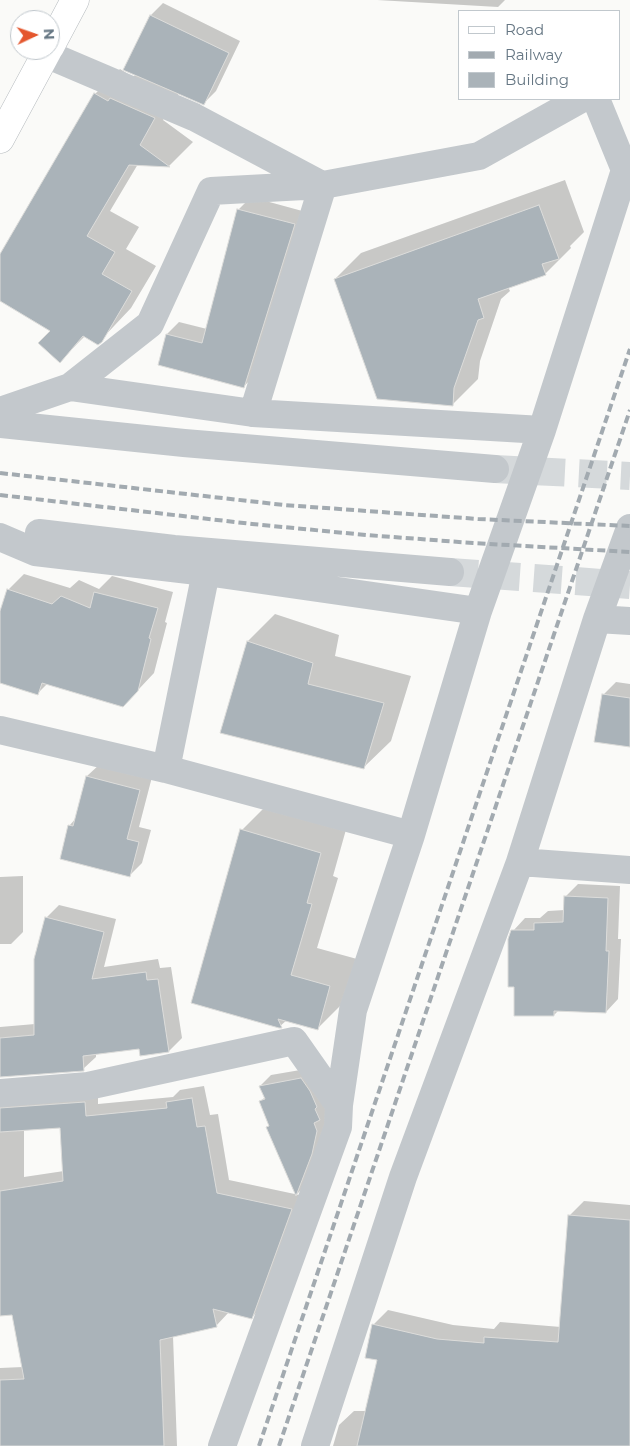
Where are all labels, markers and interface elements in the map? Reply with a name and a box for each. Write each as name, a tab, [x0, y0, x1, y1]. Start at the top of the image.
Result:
north arrow	[10, 10, 60, 60]
legend	[458, 10, 620, 100]
text: Road	[505, 20, 544, 39]
text: N	[40, 28, 58, 40]
text: Railway	[505, 45, 562, 64]
text: Building	[505, 70, 569, 89]

